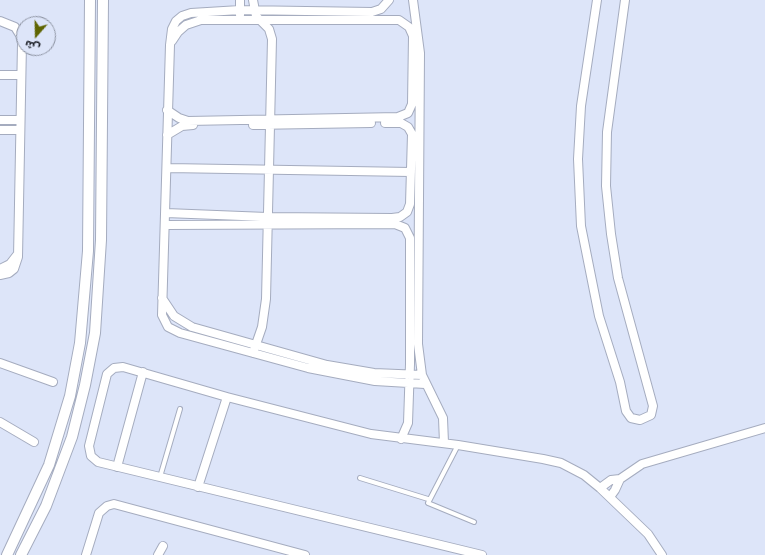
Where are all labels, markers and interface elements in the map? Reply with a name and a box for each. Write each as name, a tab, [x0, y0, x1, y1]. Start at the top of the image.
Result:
north arrow	[16, 16, 56, 56]
text: ش	[23, 37, 42, 55]

